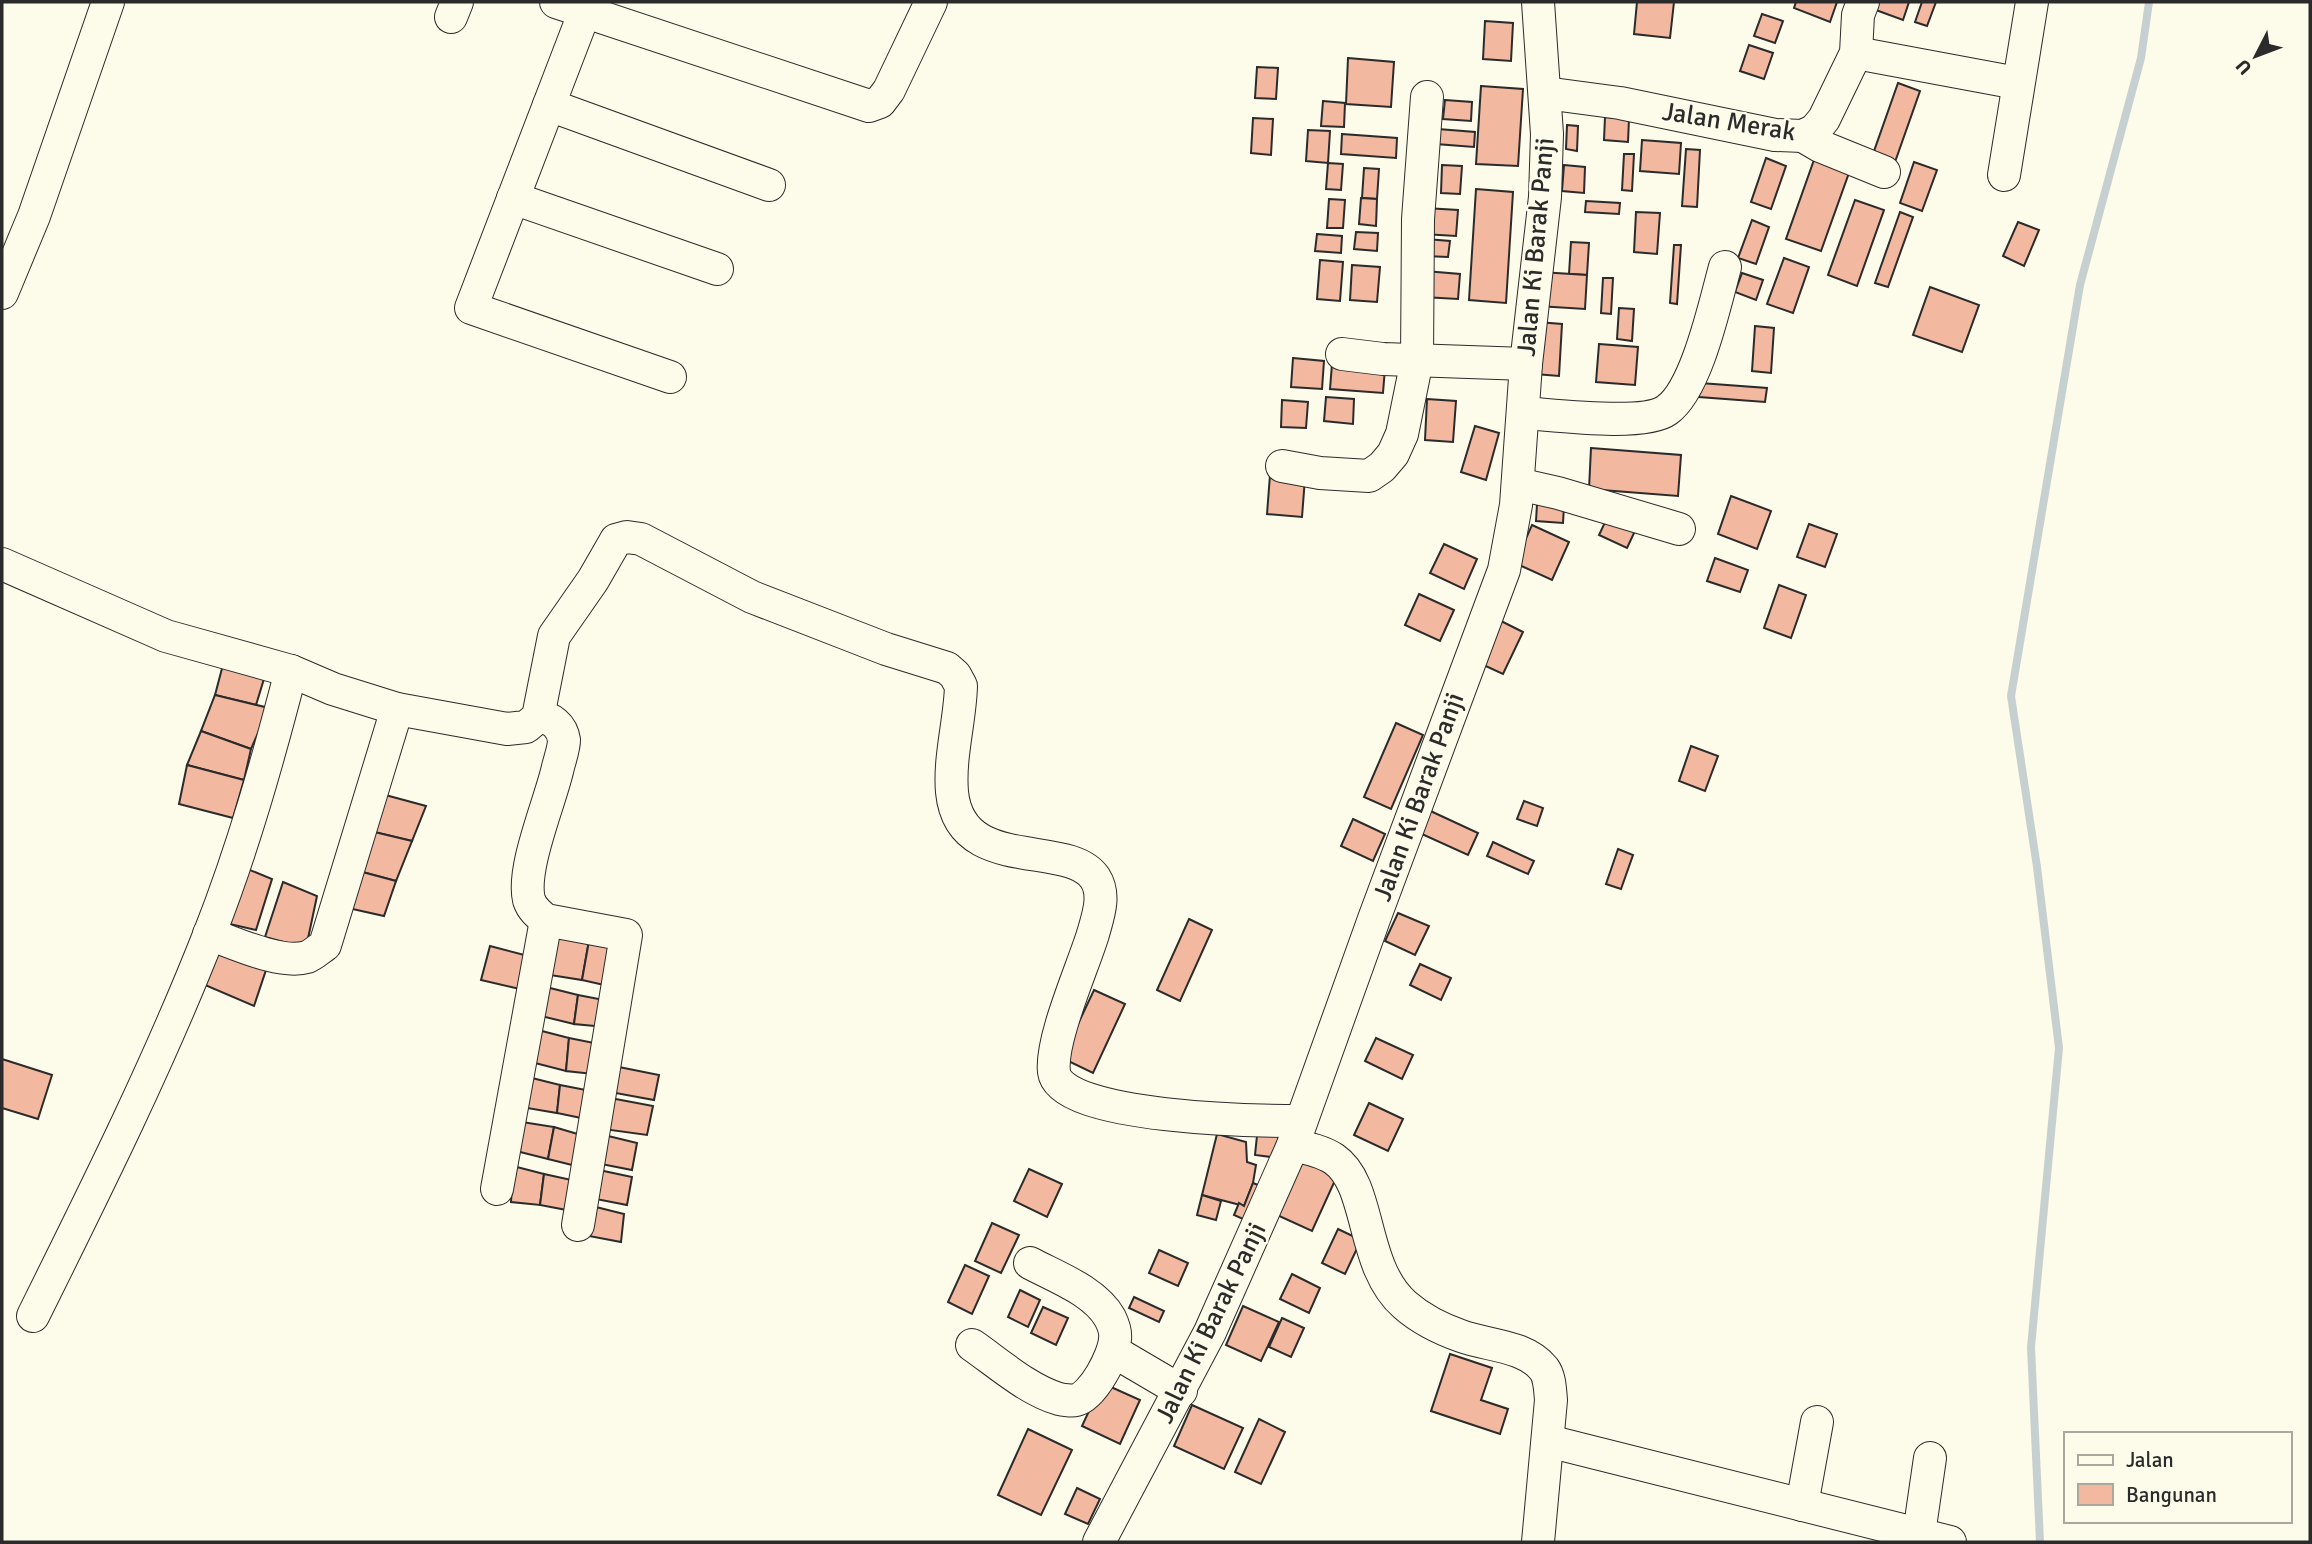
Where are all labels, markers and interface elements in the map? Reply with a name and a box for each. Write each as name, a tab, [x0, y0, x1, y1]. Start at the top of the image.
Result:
north arrow	[2221, 21, 2291, 91]
text: U	[2231, 54, 2257, 79]
street label: Jalan Merak	[1660, 96, 1798, 148]
street label: Jalan Ki Barak Panji	[1511, 136, 1561, 358]
street label: Jalan Ki Barak Panji	[1366, 689, 1472, 905]
street label: Jalan Ki Barak Panji	[1149, 1217, 1273, 1429]
legend	[2064, 1432, 2291, 1523]
text: Jalan	[2126, 1447, 2174, 1473]
text: Bangunan	[2126, 1482, 2217, 1508]

